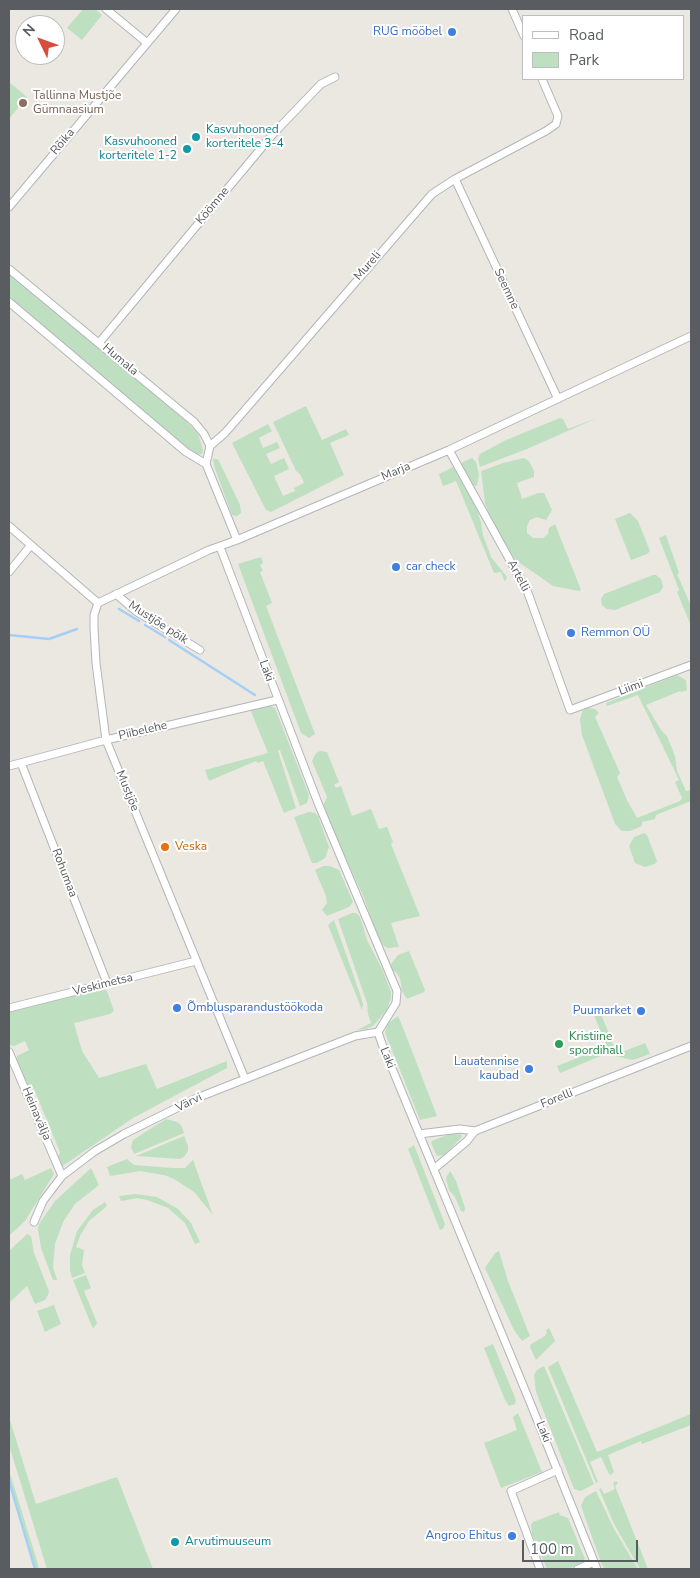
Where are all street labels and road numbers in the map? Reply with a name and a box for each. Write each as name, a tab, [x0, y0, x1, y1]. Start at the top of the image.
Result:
street label: Rõika	[48, 126, 78, 158]
street label: Köömne	[193, 184, 233, 228]
street label: Mureli	[351, 248, 385, 284]
street label: Seemne	[490, 266, 522, 312]
street label: Humala	[99, 341, 141, 379]
street label: Marja	[379, 459, 413, 485]
street label: Artelli	[504, 558, 532, 594]
street label: Mustjõe põik	[125, 598, 191, 648]
street label: Laki	[256, 658, 276, 684]
street label: Liimi	[617, 677, 645, 699]
street label: Piibelehe	[117, 718, 169, 744]
street label: Mustjõe	[112, 768, 142, 814]
street label: Rohumaa	[48, 847, 80, 899]
street label: Veskimetsa	[71, 971, 135, 999]
street label: Laki	[376, 1045, 398, 1071]
street label: Heinavälja	[18, 1085, 54, 1143]
street label: Forelli	[539, 1086, 575, 1112]
street label: Värvi	[173, 1090, 205, 1116]
street label: Laki	[532, 1419, 554, 1445]

